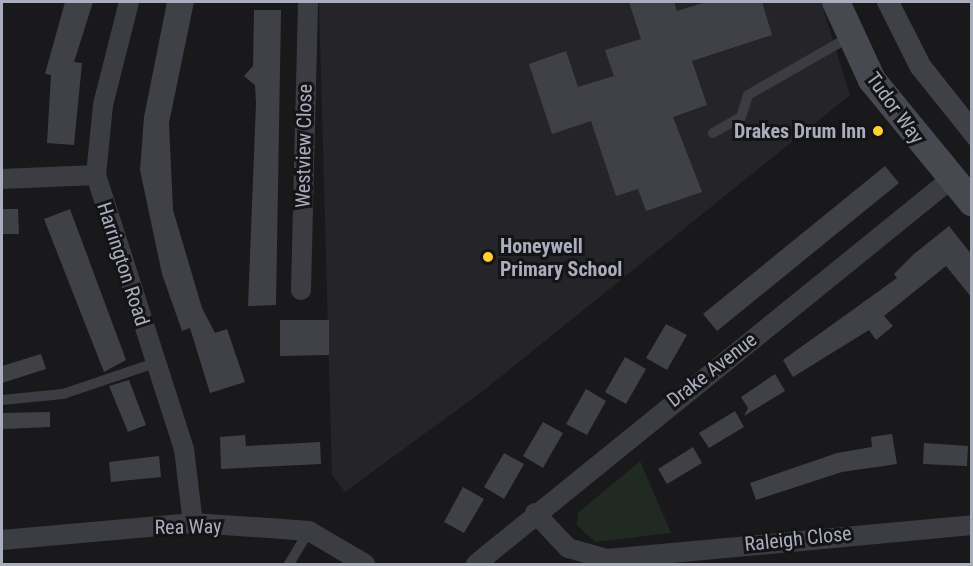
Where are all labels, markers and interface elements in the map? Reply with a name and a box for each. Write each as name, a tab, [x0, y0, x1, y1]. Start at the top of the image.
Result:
street label: Tudor Way	[861, 68, 929, 148]
street label: Westview Close	[291, 84, 317, 208]
place label: Drakes Drum Inn	[734, 119, 866, 143]
marker: Drakes Drum Inn	[871, 124, 885, 138]
street label: Harrington Road	[92, 199, 154, 329]
place label: Honeywell Primary School	[500, 234, 622, 281]
marker: Honeywell Primary School	[481, 250, 495, 264]
street label: Drake Avenue	[662, 328, 762, 412]
street label: Rea Way	[154, 514, 222, 540]
street label: Raleigh Close	[743, 521, 853, 557]

